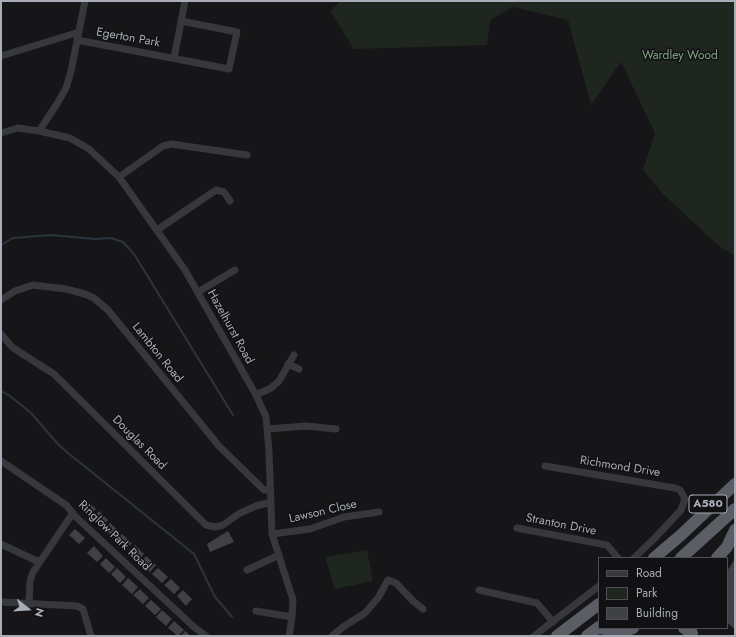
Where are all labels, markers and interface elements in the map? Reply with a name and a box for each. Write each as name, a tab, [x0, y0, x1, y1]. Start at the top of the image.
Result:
street label: Egerton Park	[95, 25, 161, 51]
park label: Wardley Wood	[642, 49, 718, 63]
street label: Hazelhurst Road	[204, 287, 256, 367]
street label: Lambton Road	[129, 320, 185, 386]
street label: Douglas Road	[109, 413, 169, 473]
street label: Richmond Drive	[579, 454, 661, 480]
road number: A580	[689, 495, 727, 513]
street label: Lawson Close	[288, 497, 358, 527]
street label: Ringlow Park Road	[75, 498, 153, 574]
street label: Stranton Drive	[524, 511, 598, 539]
legend	[598, 557, 728, 629]
text: Road	[636, 564, 662, 582]
text: Park	[636, 584, 657, 602]
north arrow	[8, 589, 48, 629]
text: Building	[636, 604, 678, 622]
text: N	[31, 606, 48, 619]

